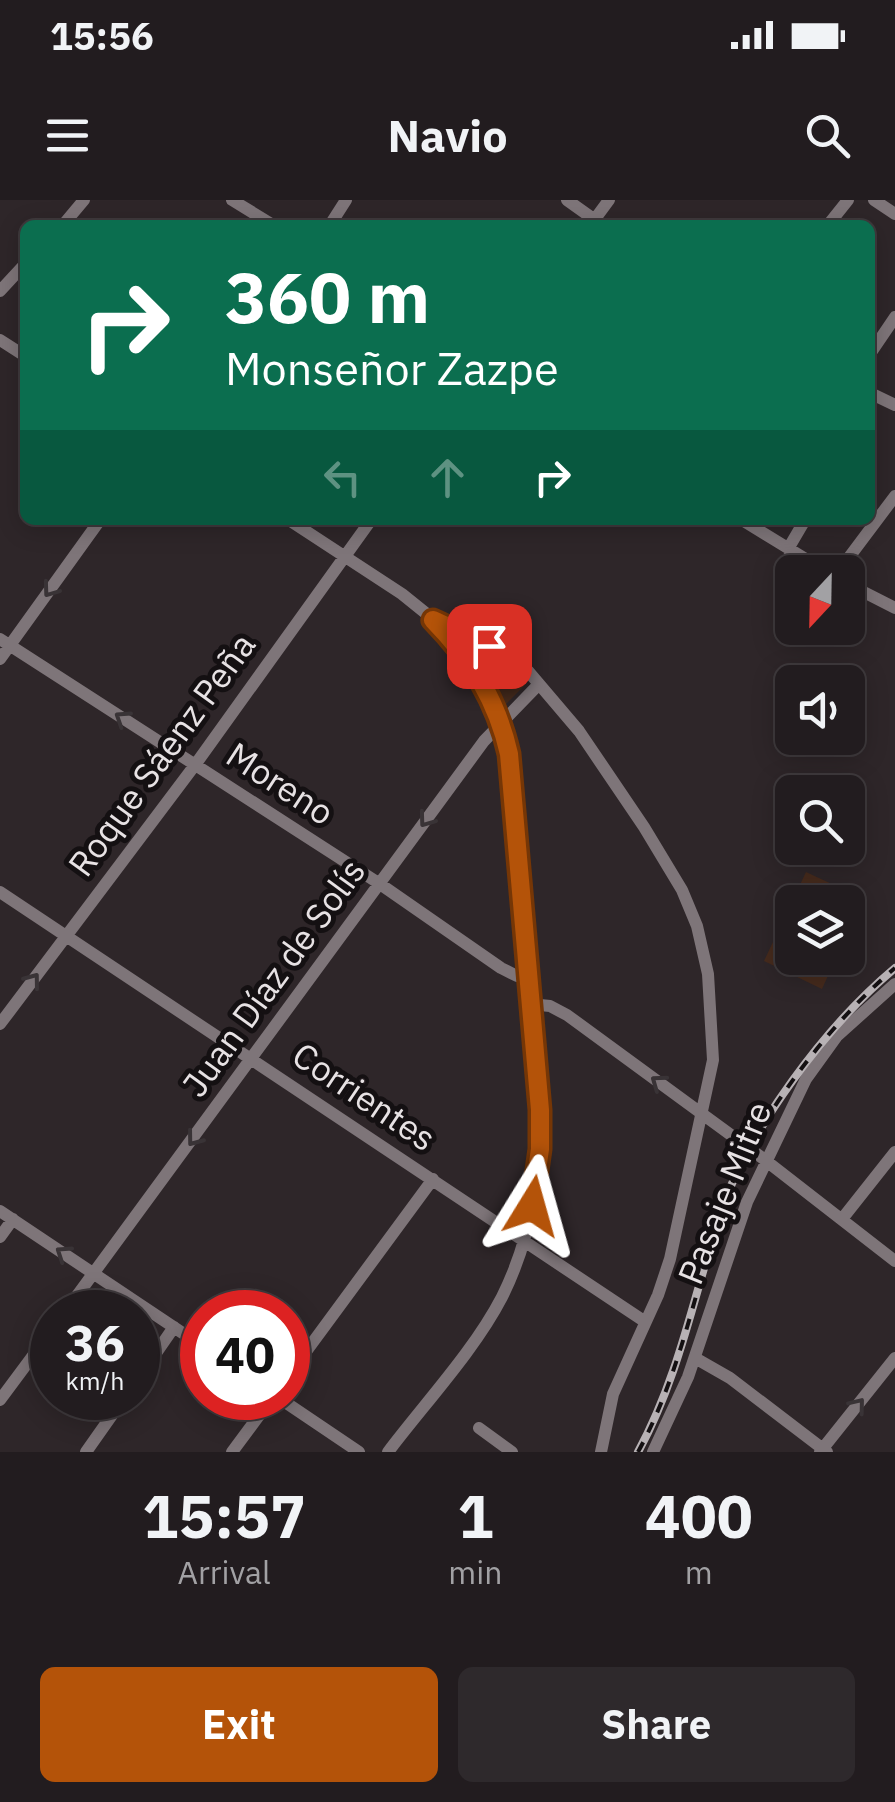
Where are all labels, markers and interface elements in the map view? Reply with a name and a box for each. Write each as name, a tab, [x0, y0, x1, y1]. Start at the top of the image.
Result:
text: 15:56	[50, 11, 154, 60]
text: Navio	[387, 106, 508, 164]
icon: menu	[40, 108, 95, 163]
icon: search	[800, 108, 855, 163]
text: 360 m	[225, 251, 430, 342]
icon: right	[60, 260, 190, 390]
text: Monseñor Zazpe	[225, 339, 559, 397]
icon: left	[315, 450, 370, 505]
icon: ahead	[420, 450, 475, 505]
icon: right	[525, 450, 580, 505]
north arrow	[775, 555, 865, 645]
map controls	[775, 555, 865, 975]
one-way arrow	[44, 579, 62, 597]
pin	[447, 604, 532, 689]
icon: arrive	[462, 619, 517, 674]
street label: Roque Sáenz Peña	[57, 624, 265, 885]
button: sound	[775, 665, 865, 755]
one-way arrow	[115, 711, 133, 730]
street label: Moreno	[218, 731, 343, 835]
button: search	[775, 775, 865, 865]
one-way arrow	[421, 809, 438, 827]
street label: Juan Díaz de Solís	[171, 849, 375, 1105]
button: layers	[775, 885, 865, 975]
one-way arrow	[22, 973, 39, 991]
street label: Corrientes	[284, 1031, 445, 1161]
one-way arrow	[651, 1076, 669, 1093]
street label: Pasaje Mitre	[667, 1095, 782, 1291]
one-way arrow	[188, 1128, 205, 1146]
position arrow	[480, 1154, 584, 1258]
one-way arrow	[55, 1247, 73, 1266]
speed limit sign: 40	[180, 1290, 310, 1420]
text: 36	[65, 1310, 125, 1375]
text: km/h	[66, 1364, 124, 1397]
one-way arrow	[846, 1398, 864, 1416]
text: 15:57	[142, 1476, 306, 1555]
text: 1	[457, 1476, 493, 1555]
text: 400	[645, 1476, 753, 1555]
text: Arrival	[178, 1551, 271, 1593]
text: min	[448, 1551, 502, 1593]
text: m	[685, 1551, 713, 1593]
button: Exit	[40, 1667, 438, 1782]
button: Share	[458, 1667, 855, 1782]

